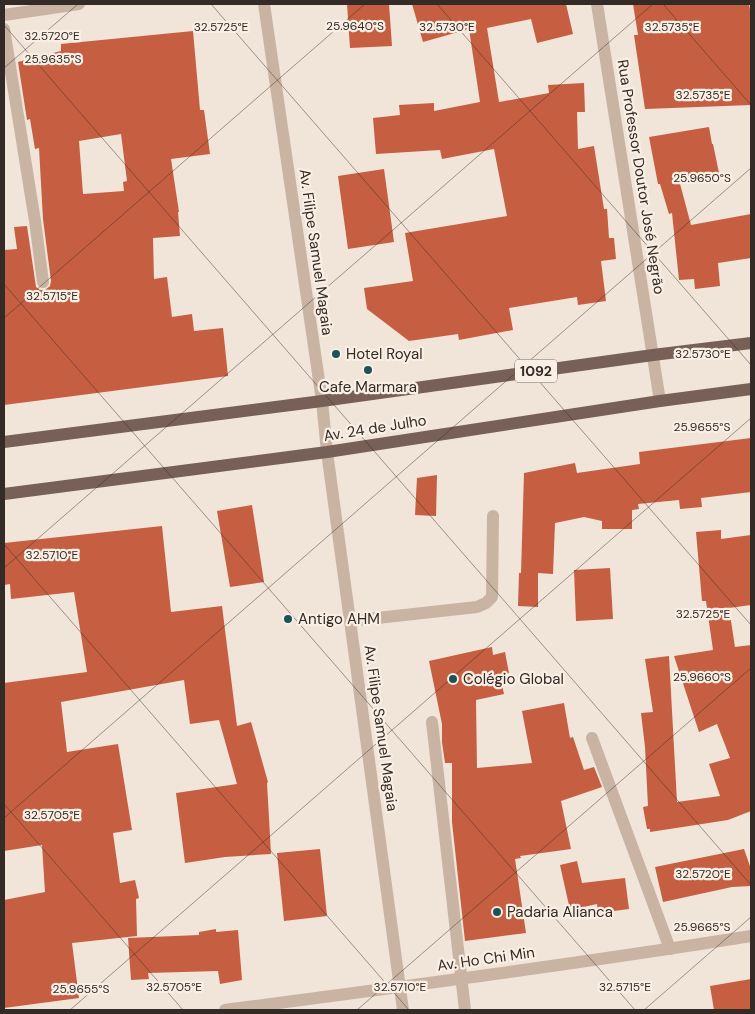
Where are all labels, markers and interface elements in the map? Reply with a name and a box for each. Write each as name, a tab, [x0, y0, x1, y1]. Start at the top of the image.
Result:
text: 25.9640°S	[326, 18, 384, 34]
text: 32.5725°E	[194, 19, 249, 35]
text: 32.5730°E	[419, 19, 475, 35]
text: 32.5735°E	[645, 19, 700, 35]
text: 32.5720°E	[24, 28, 80, 44]
text: 25.9635°S	[25, 51, 81, 67]
street label: Rua Professor Doutor José Negrão	[613, 58, 669, 296]
text: 32.5735°E	[676, 87, 731, 103]
street label: Av. Filipe Samuel Magaia	[294, 168, 338, 336]
text: 25.9650°S	[673, 170, 731, 186]
text: 32.5715°E	[26, 288, 78, 304]
place label: Hotel Royal	[346, 344, 422, 364]
text: 32.5730°E	[675, 346, 731, 362]
marker: Hotel Royal	[330, 348, 342, 360]
road number: 1092	[515, 360, 557, 382]
marker: Cafe Marmara	[362, 364, 374, 376]
place label: Cafe Marmara	[319, 377, 417, 397]
street label: Av. 24 de Julho	[322, 410, 428, 446]
text: 25.9655°S	[674, 419, 730, 435]
text: 32.5710°E	[26, 547, 79, 563]
text: 32.5725°E	[676, 606, 731, 622]
place label: Antigo AHM	[298, 609, 380, 629]
marker: Antigo AHM	[282, 613, 294, 625]
street label: Av. Filipe Samuel Magaia	[359, 644, 403, 812]
place label: Colégio Global	[463, 669, 564, 689]
text: 25.9660°S	[673, 669, 731, 685]
marker: Colégio Global	[447, 673, 459, 685]
text: 32.5705°E	[24, 807, 80, 823]
text: 32.5720°E	[675, 866, 731, 882]
place label: Padaria Alianca	[507, 902, 613, 922]
marker: Padaria Alianca	[491, 906, 503, 918]
text: 25.9665°S	[673, 919, 731, 935]
street label: Av. Ho Chi Min	[436, 942, 536, 976]
text: 32.5705°E	[146, 979, 202, 995]
text: 32.5710°E	[374, 979, 427, 995]
text: 32.5715°E	[599, 979, 651, 995]
text: 25.9655°S	[53, 981, 109, 997]

